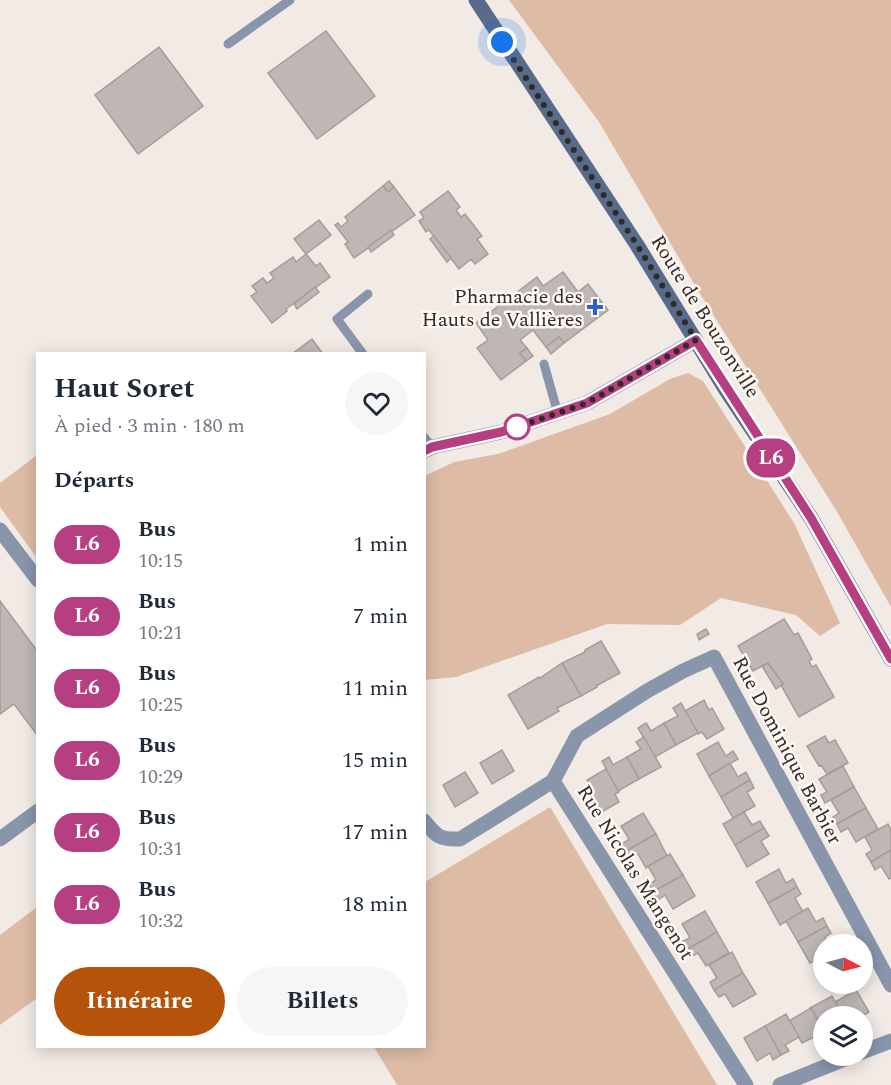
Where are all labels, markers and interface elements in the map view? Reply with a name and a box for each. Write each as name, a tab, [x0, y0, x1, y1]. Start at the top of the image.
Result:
your location	[487, 27, 517, 57]
street label: Route de Bouzonville	[643, 229, 767, 404]
place label: Pharmacie des Hauts de Vallières	[422, 282, 583, 335]
marker: Pharmacie des Hauts de Vallières	[588, 300, 602, 314]
text: Haut Soret	[54, 367, 194, 410]
button: heart	[345, 372, 408, 435]
text: À pied · 3 min · 180 m	[54, 411, 245, 441]
unlabelled marker	[504, 414, 530, 440]
line badge: L6	[744, 438, 798, 478]
text: L6	[758, 442, 784, 474]
text: Départs	[54, 464, 134, 497]
text: Bus	[138, 513, 176, 546]
text: L6	[74, 528, 100, 560]
text: 1 min	[353, 528, 408, 561]
text: 10:15	[138, 546, 183, 576]
text: Bus	[138, 585, 176, 618]
text: L6	[74, 600, 100, 632]
text: 7 min	[353, 600, 408, 633]
text: 10:21	[138, 618, 183, 648]
street label: Rue Dominique Barbier	[725, 651, 850, 850]
text: Bus	[138, 657, 176, 690]
text: L6	[74, 672, 100, 704]
text: 11 min	[342, 672, 408, 705]
text: 10:25	[138, 690, 183, 720]
text: Bus	[138, 729, 176, 762]
text: L6	[74, 744, 100, 776]
text: 15 min	[342, 744, 408, 777]
text: 10:29	[138, 762, 183, 792]
street label: Rue Nicolas Mangenot	[569, 779, 701, 966]
text: Bus	[138, 801, 176, 834]
text: L6	[74, 816, 100, 848]
text: 17 min	[342, 816, 408, 849]
text: 10:31	[138, 834, 183, 864]
text: Bus	[138, 873, 176, 906]
text: L6	[74, 888, 100, 920]
text: 18 min	[342, 888, 408, 921]
text: 10:32	[138, 906, 183, 936]
north arrow	[813, 934, 873, 994]
map controls	[813, 934, 873, 1066]
button: Itinéraire	[54, 967, 225, 1036]
button: Billets	[237, 967, 408, 1036]
button: layers	[813, 1006, 873, 1066]

